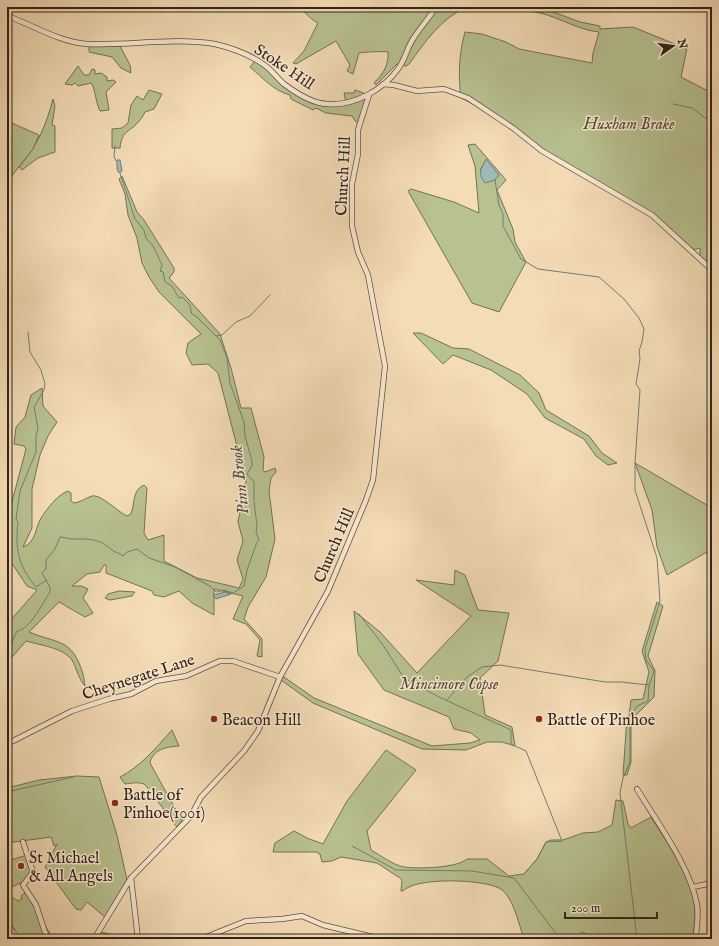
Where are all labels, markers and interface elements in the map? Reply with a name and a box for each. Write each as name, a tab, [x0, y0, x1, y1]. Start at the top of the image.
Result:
north arrow	[653, 26, 693, 66]
text: N	[674, 37, 690, 51]
street label: Stoke Hill	[250, 40, 318, 95]
park label: Huxham Brake	[583, 115, 675, 135]
street label: Church Hill	[332, 135, 356, 216]
water label: Pinn Brook	[226, 444, 255, 516]
street label: Church Hill	[310, 505, 360, 586]
street label: Cheynegate Lane	[80, 650, 197, 706]
park label: Mincimore Copse	[400, 675, 499, 695]
place label: Beacon Hill	[222, 711, 302, 731]
place label: Battle of Pinhoe	[547, 711, 655, 731]
marker: Beacon Hill	[209, 714, 219, 724]
marker: Battle of Pinhoe	[534, 714, 544, 724]
place label: Battle of Pinhoe(1001)	[123, 786, 205, 824]
marker: Battle of Pinhoe(1001)	[110, 798, 120, 808]
place label: St Michael & All Angels	[29, 849, 113, 887]
marker: St Michael & All Angels	[16, 861, 26, 871]
scale bar	[565, 894, 657, 920]
text: 200 m	[571, 901, 600, 916]

